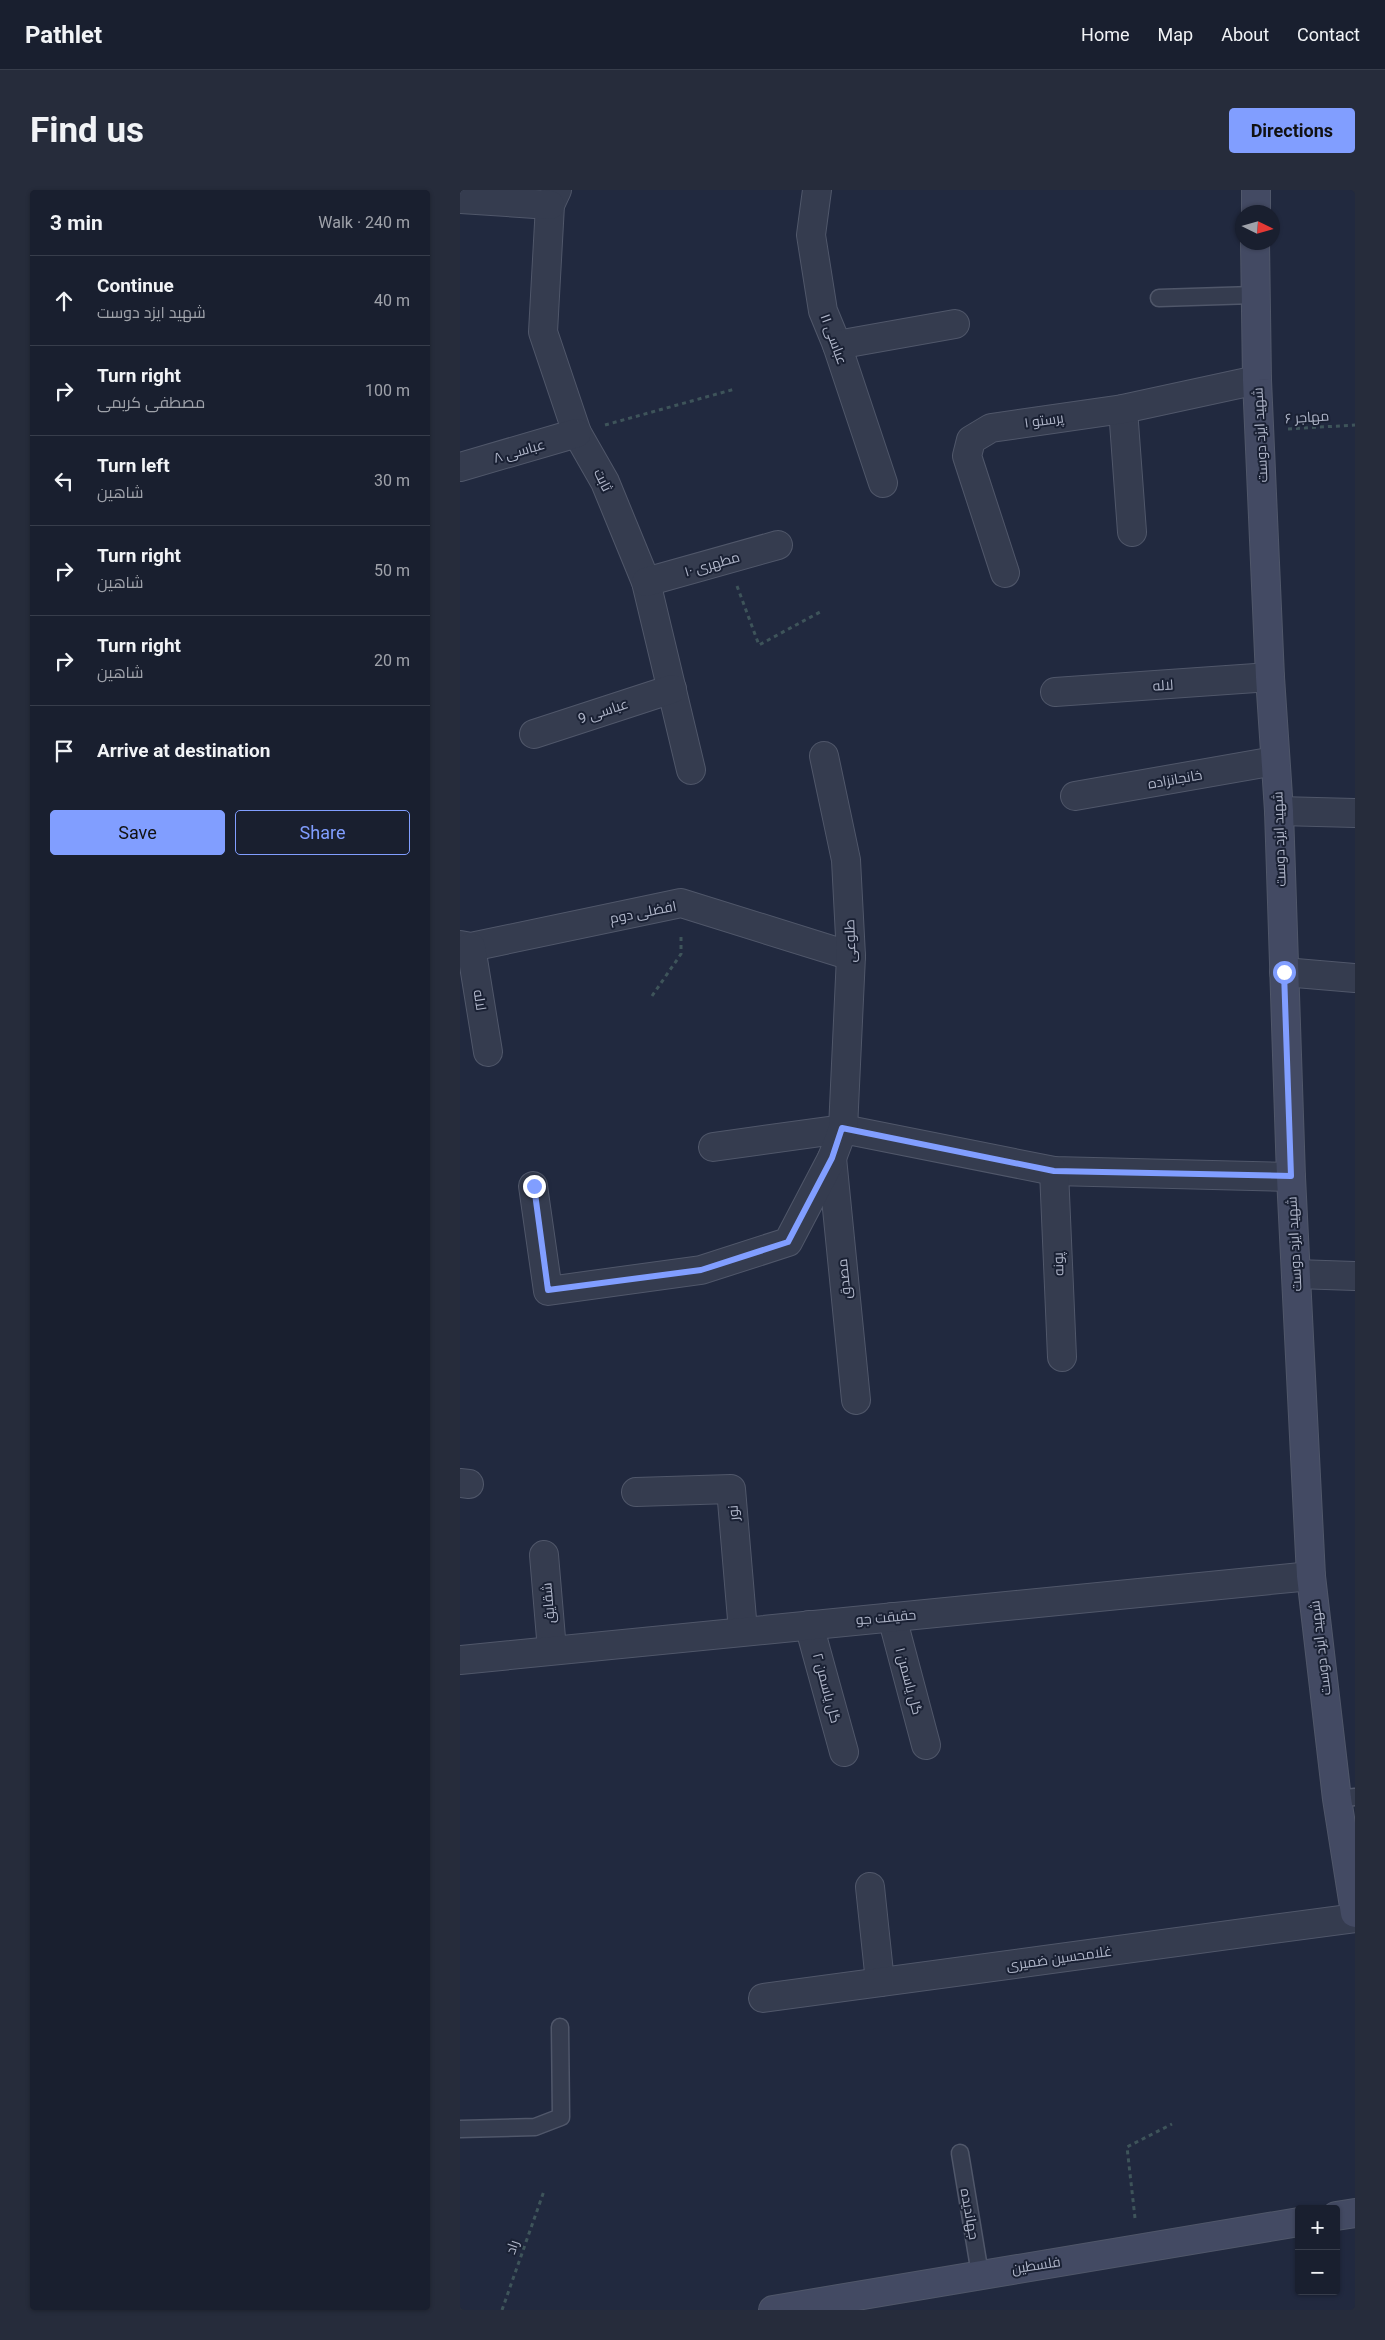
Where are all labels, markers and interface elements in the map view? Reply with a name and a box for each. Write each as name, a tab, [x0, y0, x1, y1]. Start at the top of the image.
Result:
text: Pathlet	[25, 21, 102, 49]
text: Home	[1081, 24, 1130, 45]
text: Map	[1158, 24, 1193, 45]
text: About	[1221, 24, 1269, 45]
text: Contact	[1297, 24, 1360, 45]
button: Directions	[1229, 108, 1355, 153]
text: Find us	[30, 110, 144, 151]
north arrow	[1235, 205, 1280, 250]
text: 3 min	[50, 211, 103, 235]
text: Walk · 240 m	[318, 213, 410, 232]
text: Continue	[97, 274, 174, 297]
icon: ahead	[50, 287, 78, 315]
text: 40 m	[374, 291, 410, 310]
text: شهید ایزد دوست	[97, 303, 206, 322]
street label: عباسی ۱۱	[817, 312, 851, 366]
text: Turn right	[97, 364, 181, 387]
icon: right	[50, 377, 78, 405]
text: 100 m	[365, 381, 410, 400]
street label: شهید ایزد دوست	[1250, 387, 1270, 483]
text: مصطفی کریمی	[97, 393, 205, 412]
street label: مهاجر ۶	[1284, 407, 1330, 427]
street label: پرستو ۱	[1023, 409, 1065, 433]
street label: عباسی ۸	[491, 436, 547, 466]
text: Turn left	[97, 454, 170, 477]
street label: ثابت	[591, 466, 615, 494]
icon: left	[50, 467, 78, 495]
text: 30 m	[374, 471, 410, 490]
text: شاهین	[97, 483, 144, 502]
text: Turn right	[97, 544, 181, 567]
street label: مطهری ۱۰	[683, 548, 741, 580]
icon: right	[50, 557, 78, 585]
text: 50 m	[374, 561, 410, 580]
text: شاهین	[97, 573, 144, 592]
text: Turn right	[97, 634, 181, 657]
icon: right	[50, 647, 78, 675]
text: 20 m	[374, 651, 410, 670]
text: شاهین	[97, 663, 144, 682]
street label: لاله	[1152, 676, 1174, 694]
street label: عباسی 9	[576, 695, 630, 727]
icon: arrive	[50, 737, 78, 765]
text: Arrive at destination	[97, 739, 270, 762]
street label: خانجانزاده	[1147, 766, 1203, 792]
street label: شهید ایزد دوست	[1269, 791, 1289, 887]
button: Save	[50, 810, 225, 855]
button: Share	[235, 810, 410, 855]
street label: افضلی دوم	[608, 898, 678, 928]
street label: طلوعی	[841, 919, 859, 963]
route start	[1273, 961, 1296, 984]
street label: لاله	[470, 988, 490, 1012]
route end	[523, 1175, 546, 1198]
street label: شهید ایزد دوست	[1284, 1196, 1304, 1292]
street label: پونه	[1050, 1252, 1068, 1276]
street label: مصدق	[834, 1258, 855, 1300]
street label: نور	[724, 1505, 742, 1522]
street label: شقایق	[538, 1582, 559, 1624]
street label: شهید ایزد دوست	[1306, 1600, 1334, 1696]
street label: حقیقت جو	[855, 1606, 917, 1628]
street label: گل یاسمن ۱	[892, 1646, 926, 1716]
street label: گل یاسمن ۲	[810, 1651, 844, 1725]
street label: غلامحسین ضمیری	[1005, 1943, 1113, 1973]
street label: جهاندیده	[958, 2187, 982, 2241]
map controls	[1295, 2205, 1340, 2295]
button: +	[1295, 2205, 1340, 2250]
street label: راد	[502, 2238, 522, 2256]
button: −	[1295, 2250, 1340, 2295]
street label: فلسطین	[1010, 2253, 1062, 2277]

